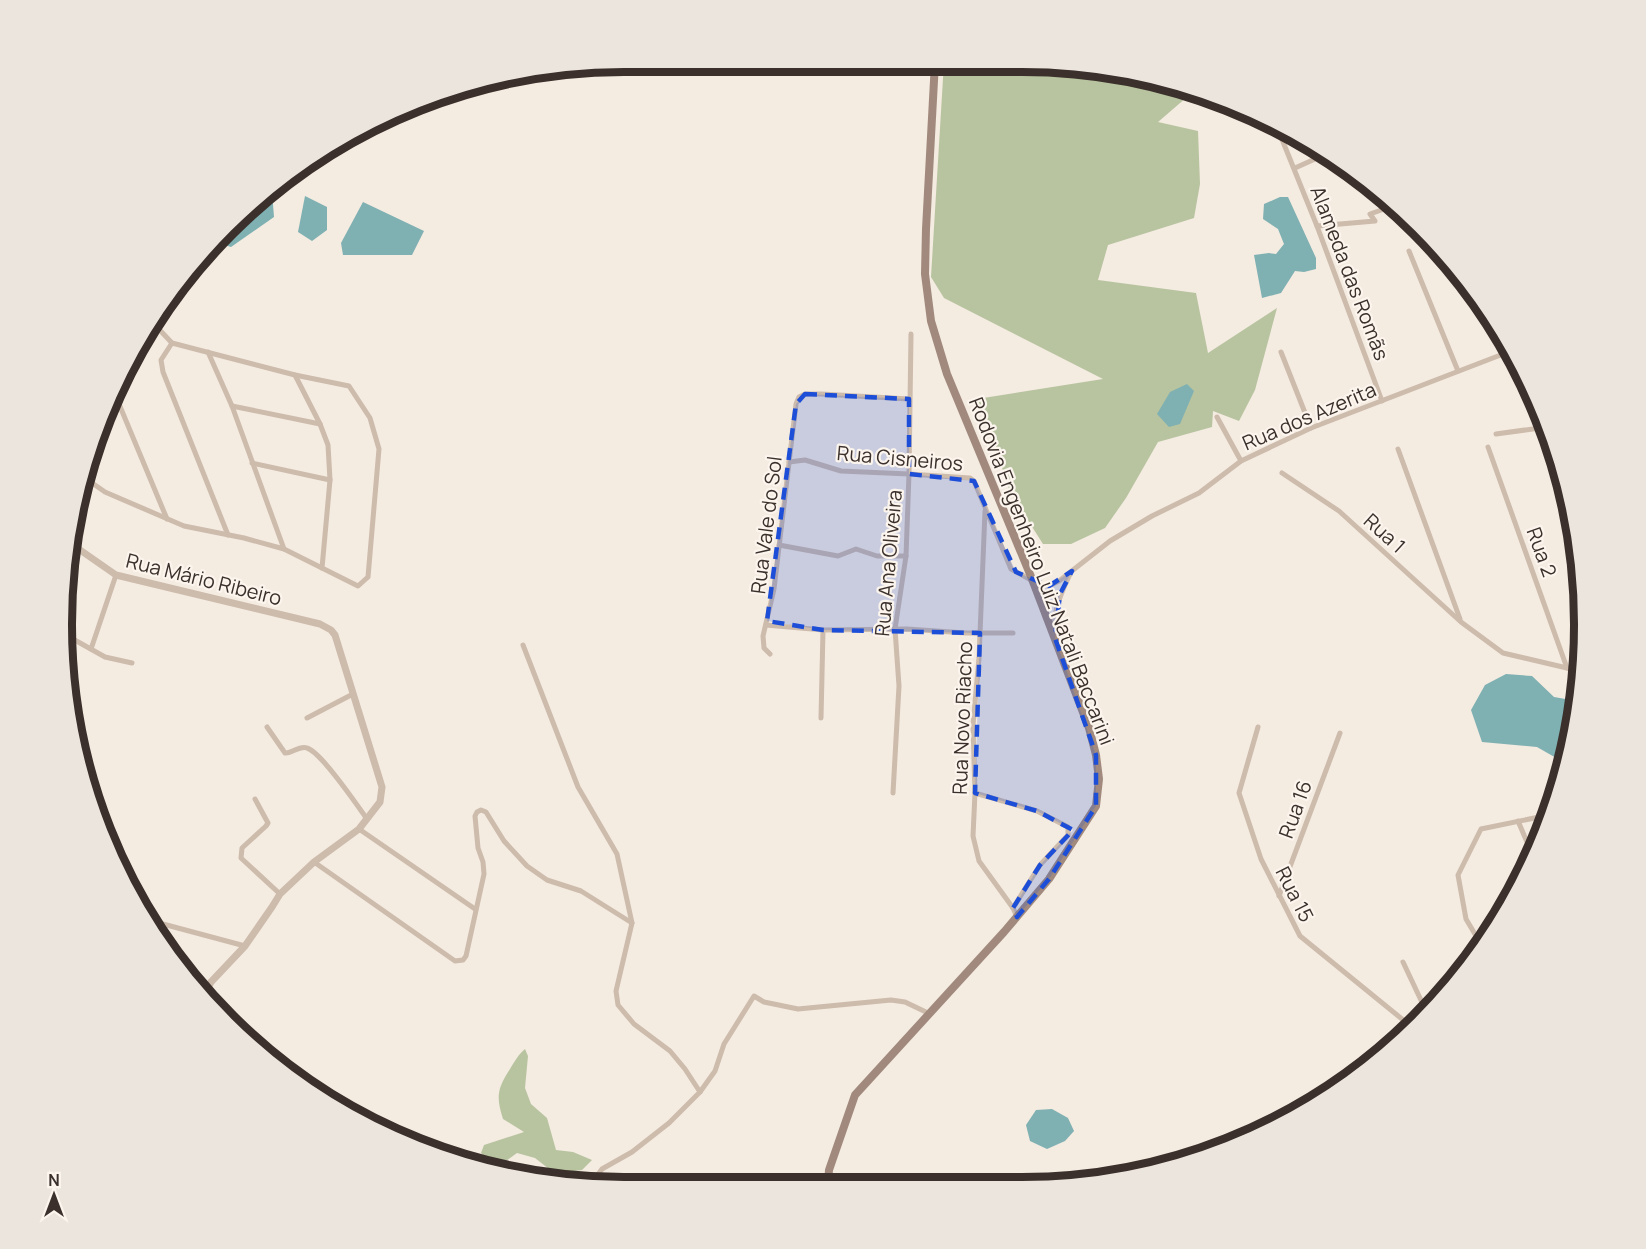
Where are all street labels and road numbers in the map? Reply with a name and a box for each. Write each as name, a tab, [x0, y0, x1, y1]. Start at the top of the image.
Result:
street label: Alameda das Romãs	[1304, 182, 1396, 364]
street label: Rua dos Azerita	[1238, 376, 1380, 456]
street label: Rodovia Engenheiro Luiz Natali Baccarini	[963, 393, 1121, 749]
street label: Rua Cisneiros	[836, 439, 964, 477]
street label: Rua Vale do Sol	[744, 454, 788, 596]
street label: Rua Ana Oliveira	[868, 489, 908, 637]
street label: Rua 1	[1358, 507, 1412, 559]
street label: Rua 2	[1521, 523, 1563, 581]
street label: Rua Mário Ribeiro	[123, 547, 285, 611]
street label: Rua Novo Riacho	[946, 641, 978, 795]
street label: Rua 16	[1272, 776, 1318, 842]
street label: Rua 15	[1270, 862, 1320, 926]

